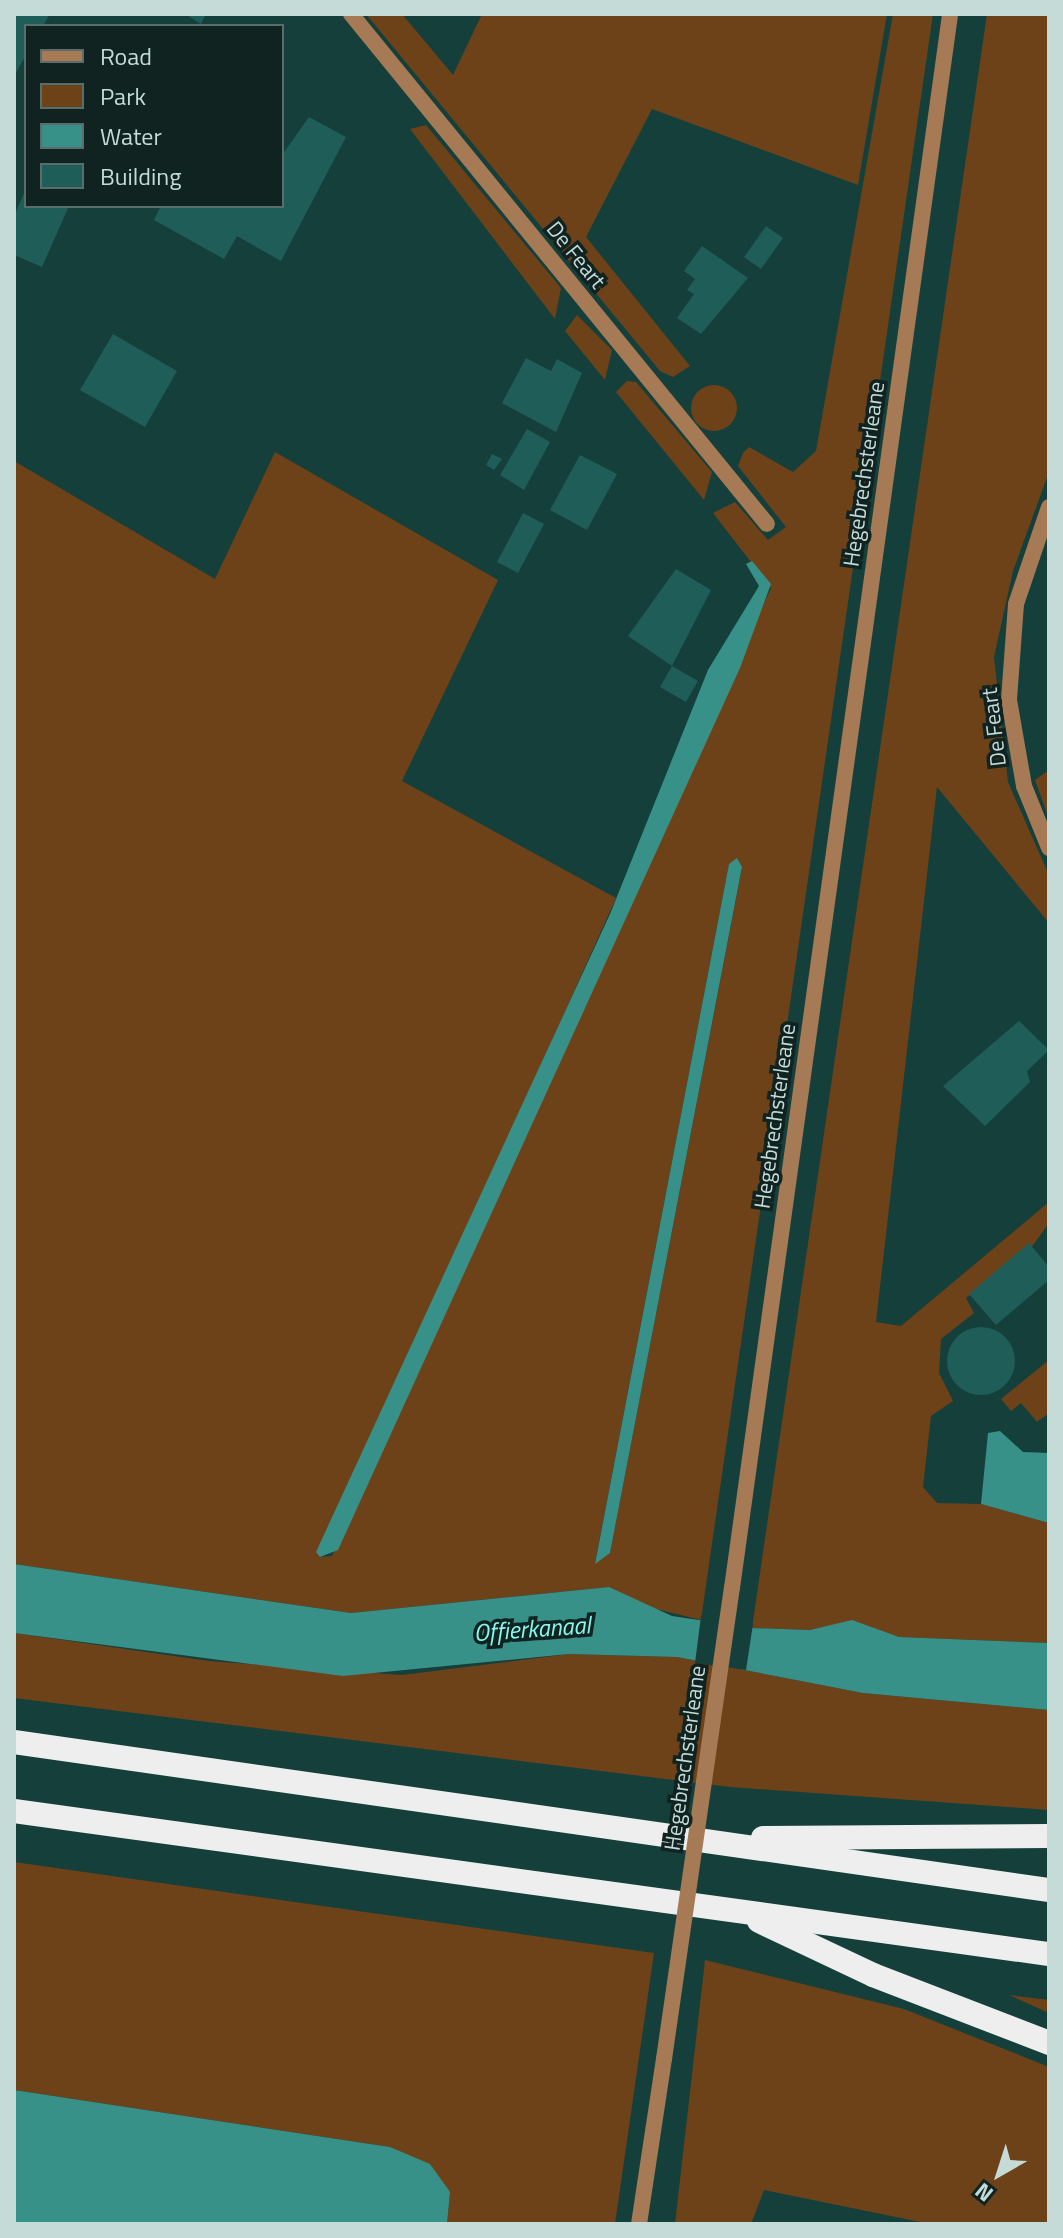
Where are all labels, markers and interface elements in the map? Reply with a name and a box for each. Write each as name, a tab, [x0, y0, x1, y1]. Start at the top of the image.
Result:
legend	[24, 24, 284, 208]
text: Road	[100, 38, 152, 74]
text: Park	[100, 78, 146, 114]
text: Water	[100, 118, 162, 154]
text: Building	[100, 158, 182, 194]
street label: De Feart	[541, 216, 611, 294]
street label: Hegebrechsterleane	[838, 380, 890, 568]
street label: De Feart	[976, 686, 1012, 768]
street label: Hegebrechsterleane	[749, 1022, 801, 1210]
water label: Offierkanaal	[473, 1611, 591, 1647]
street label: Hegebrechsterleane	[659, 1664, 711, 1852]
north arrow	[959, 2134, 1039, 2214]
text: N	[967, 2175, 1001, 2211]

